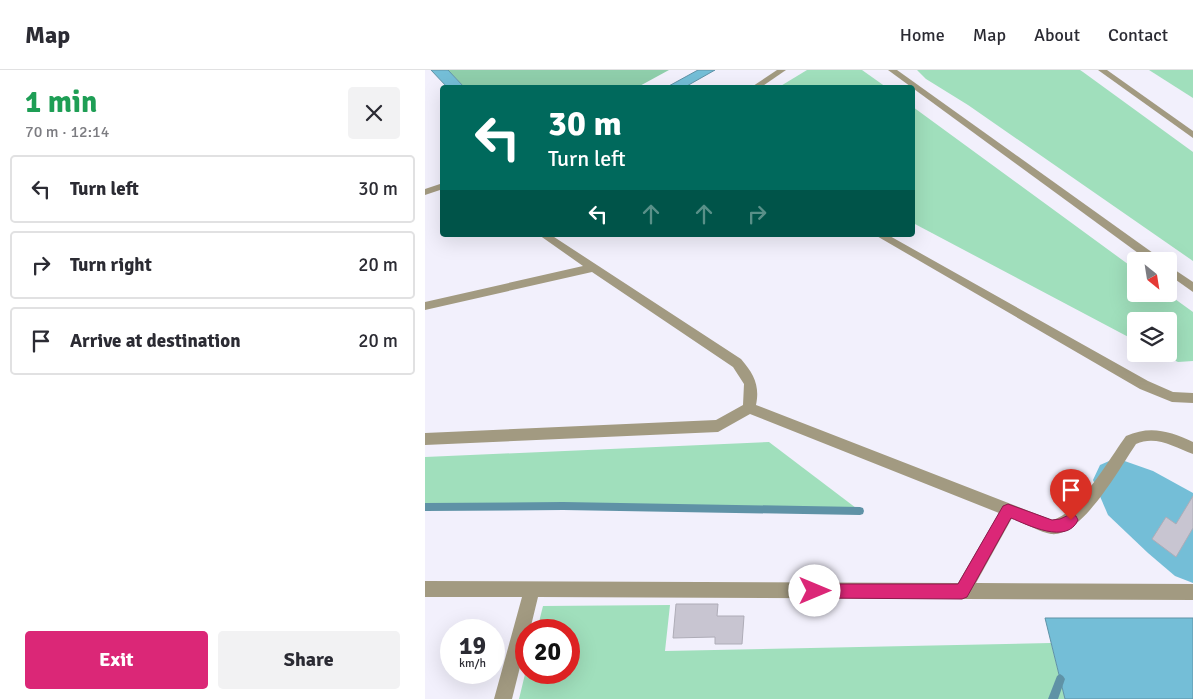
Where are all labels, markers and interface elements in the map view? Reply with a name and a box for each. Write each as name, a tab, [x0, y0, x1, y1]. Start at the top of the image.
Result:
text: Map	[25, 20, 70, 50]
text: Home	[900, 24, 945, 46]
text: Map	[973, 24, 1006, 46]
text: About	[1034, 24, 1080, 46]
text: Contact	[1108, 24, 1168, 46]
text: 1 min	[25, 84, 97, 121]
button: close	[348, 87, 400, 139]
text: 30 m	[548, 102, 622, 145]
icon: left	[465, 105, 530, 170]
text: 70 m · 12:14	[25, 122, 109, 142]
text: Turn left	[548, 145, 626, 172]
icon: left	[27, 175, 55, 203]
text: Turn left	[70, 177, 139, 201]
text: 30 m	[358, 177, 398, 201]
icon: left	[584, 200, 612, 228]
icon: ahead	[637, 200, 665, 228]
icon: ahead	[690, 200, 718, 228]
icon: right	[743, 200, 771, 228]
icon: right	[27, 251, 55, 279]
north arrow	[1127, 252, 1177, 302]
map controls	[1127, 252, 1177, 362]
text: Turn right	[70, 253, 152, 277]
text: 20 m	[358, 253, 398, 277]
button: layers	[1127, 312, 1177, 362]
icon: arrive	[27, 327, 55, 355]
text: Arrive at destination	[70, 329, 241, 353]
text: 20 m	[358, 329, 398, 353]
pin	[1050, 469, 1092, 520]
icon: arrive	[1057, 476, 1085, 504]
position arrow	[788, 564, 840, 616]
speed limit sign: 20	[515, 619, 580, 684]
text: 19	[459, 630, 486, 661]
button: Exit	[25, 631, 208, 689]
button: Share	[218, 631, 400, 689]
text: km/h	[459, 656, 486, 671]

